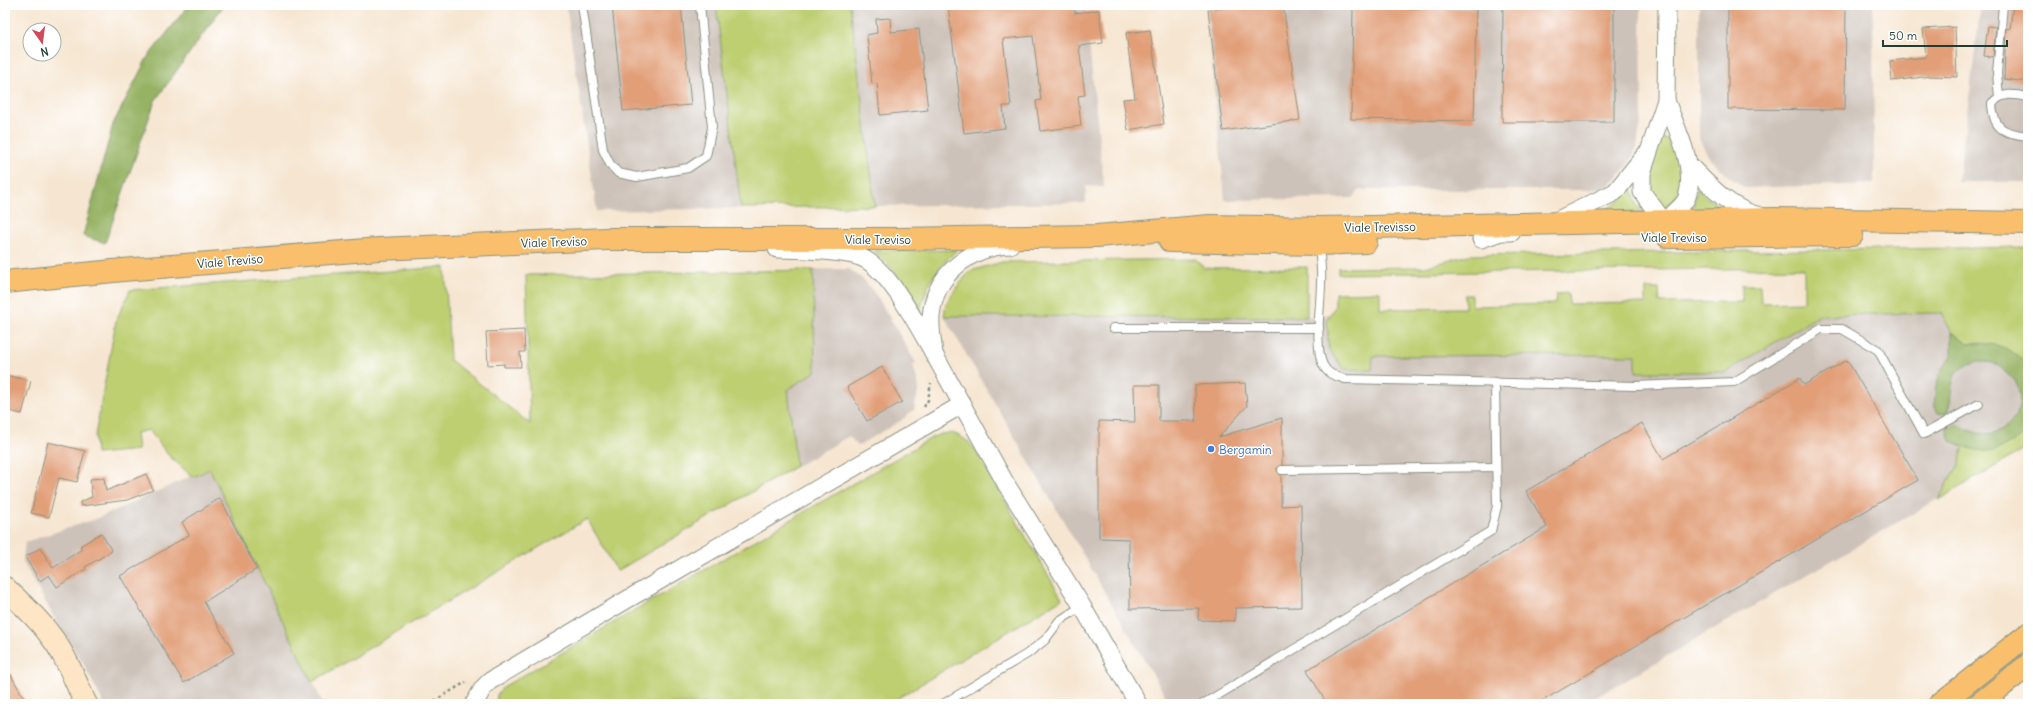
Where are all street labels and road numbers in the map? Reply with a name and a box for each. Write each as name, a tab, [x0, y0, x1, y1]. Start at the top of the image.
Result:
street label: Viale Trevisso	[1344, 219, 1416, 235]
street label: Viale Treviso	[1641, 230, 1707, 245]
street label: Viale Treviso	[845, 232, 911, 247]
street label: Viale Treviso	[521, 233, 588, 251]
street label: Viale Treviso	[196, 251, 264, 271]

